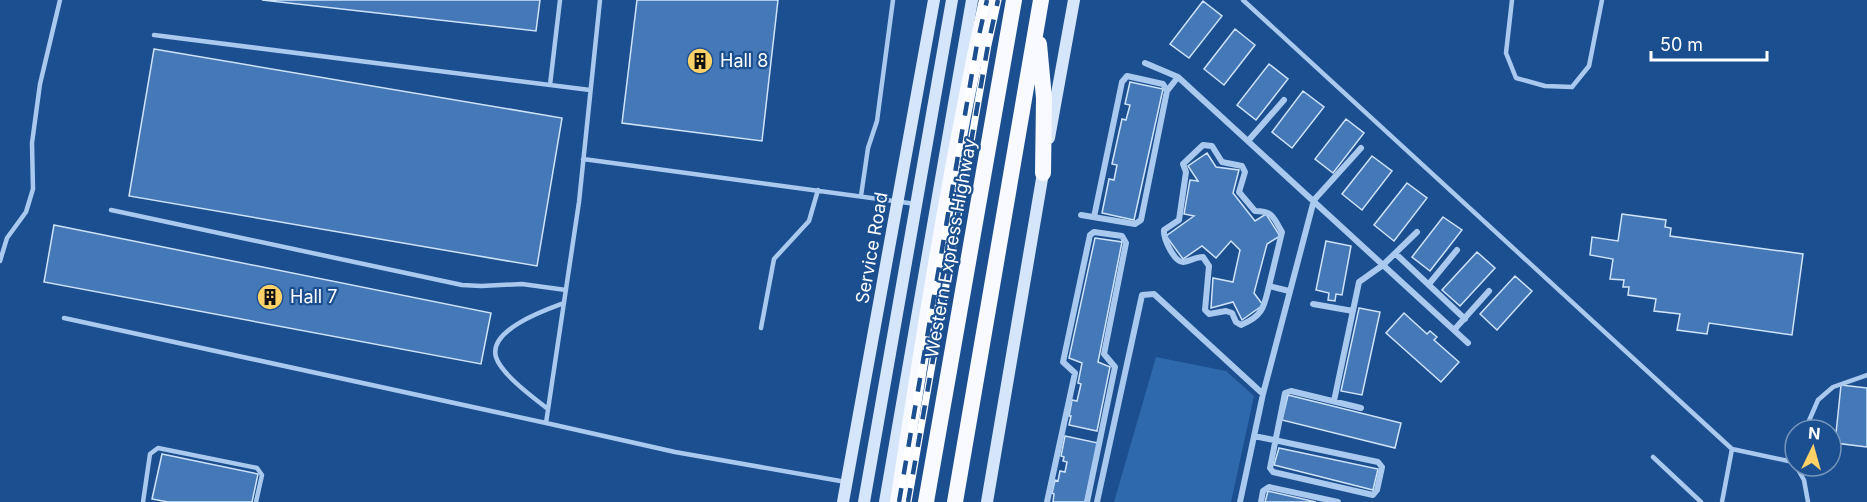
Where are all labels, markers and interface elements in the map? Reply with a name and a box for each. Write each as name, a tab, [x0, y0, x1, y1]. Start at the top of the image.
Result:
scale bar	[1651, 24, 1766, 62]
text: 50 m	[1660, 34, 1703, 55]
building icon: Hall 8	[685, 46, 715, 76]
place label: Hall 8	[720, 50, 768, 71]
street label: Western Express Highway	[921, 136, 980, 359]
street label: Service Road	[851, 191, 892, 305]
building icon: Hall 7	[255, 282, 285, 312]
place label: Hall 7	[290, 286, 337, 307]
north arrow	[1783, 418, 1843, 478]
text: N	[1807, 423, 1821, 444]

